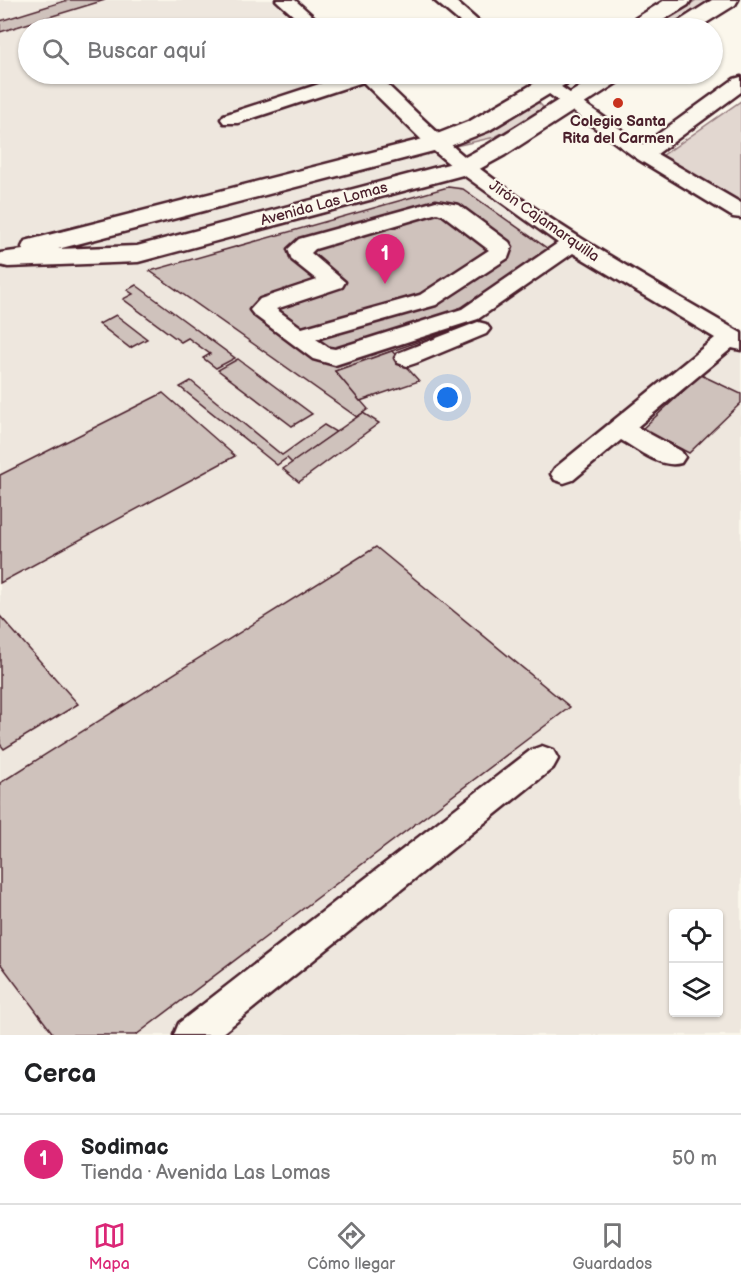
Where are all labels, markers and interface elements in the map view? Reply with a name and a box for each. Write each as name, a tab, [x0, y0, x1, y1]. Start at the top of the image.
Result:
search box	[18, 18, 723, 84]
icon: search	[39, 35, 72, 68]
text: Buscar aquí	[87, 38, 206, 65]
marker: Colegio Santa Rita del Carmen	[611, 96, 625, 110]
place label: Colegio Santa Rita del Carmen	[562, 112, 674, 148]
street label: Jirón Cajamarquilla	[485, 176, 603, 266]
street label: Avenida Las Lomas	[258, 178, 390, 230]
pin: 1	[366, 234, 404, 284]
your location	[433, 383, 462, 412]
map controls	[669, 909, 723, 1017]
button: locate	[669, 909, 723, 963]
button: layers	[669, 963, 723, 1017]
text: Cerca	[24, 1059, 96, 1090]
text: Sodimac	[81, 1134, 169, 1161]
text: 1	[39, 1147, 48, 1171]
text: 50 m	[672, 1147, 717, 1171]
text: Tienda · Avenida Las Lomas	[81, 1161, 331, 1185]
tab: Mapa	[89, 1219, 130, 1274]
tab: Cómo llegar	[307, 1219, 395, 1274]
tab: Guardados	[572, 1219, 652, 1274]

